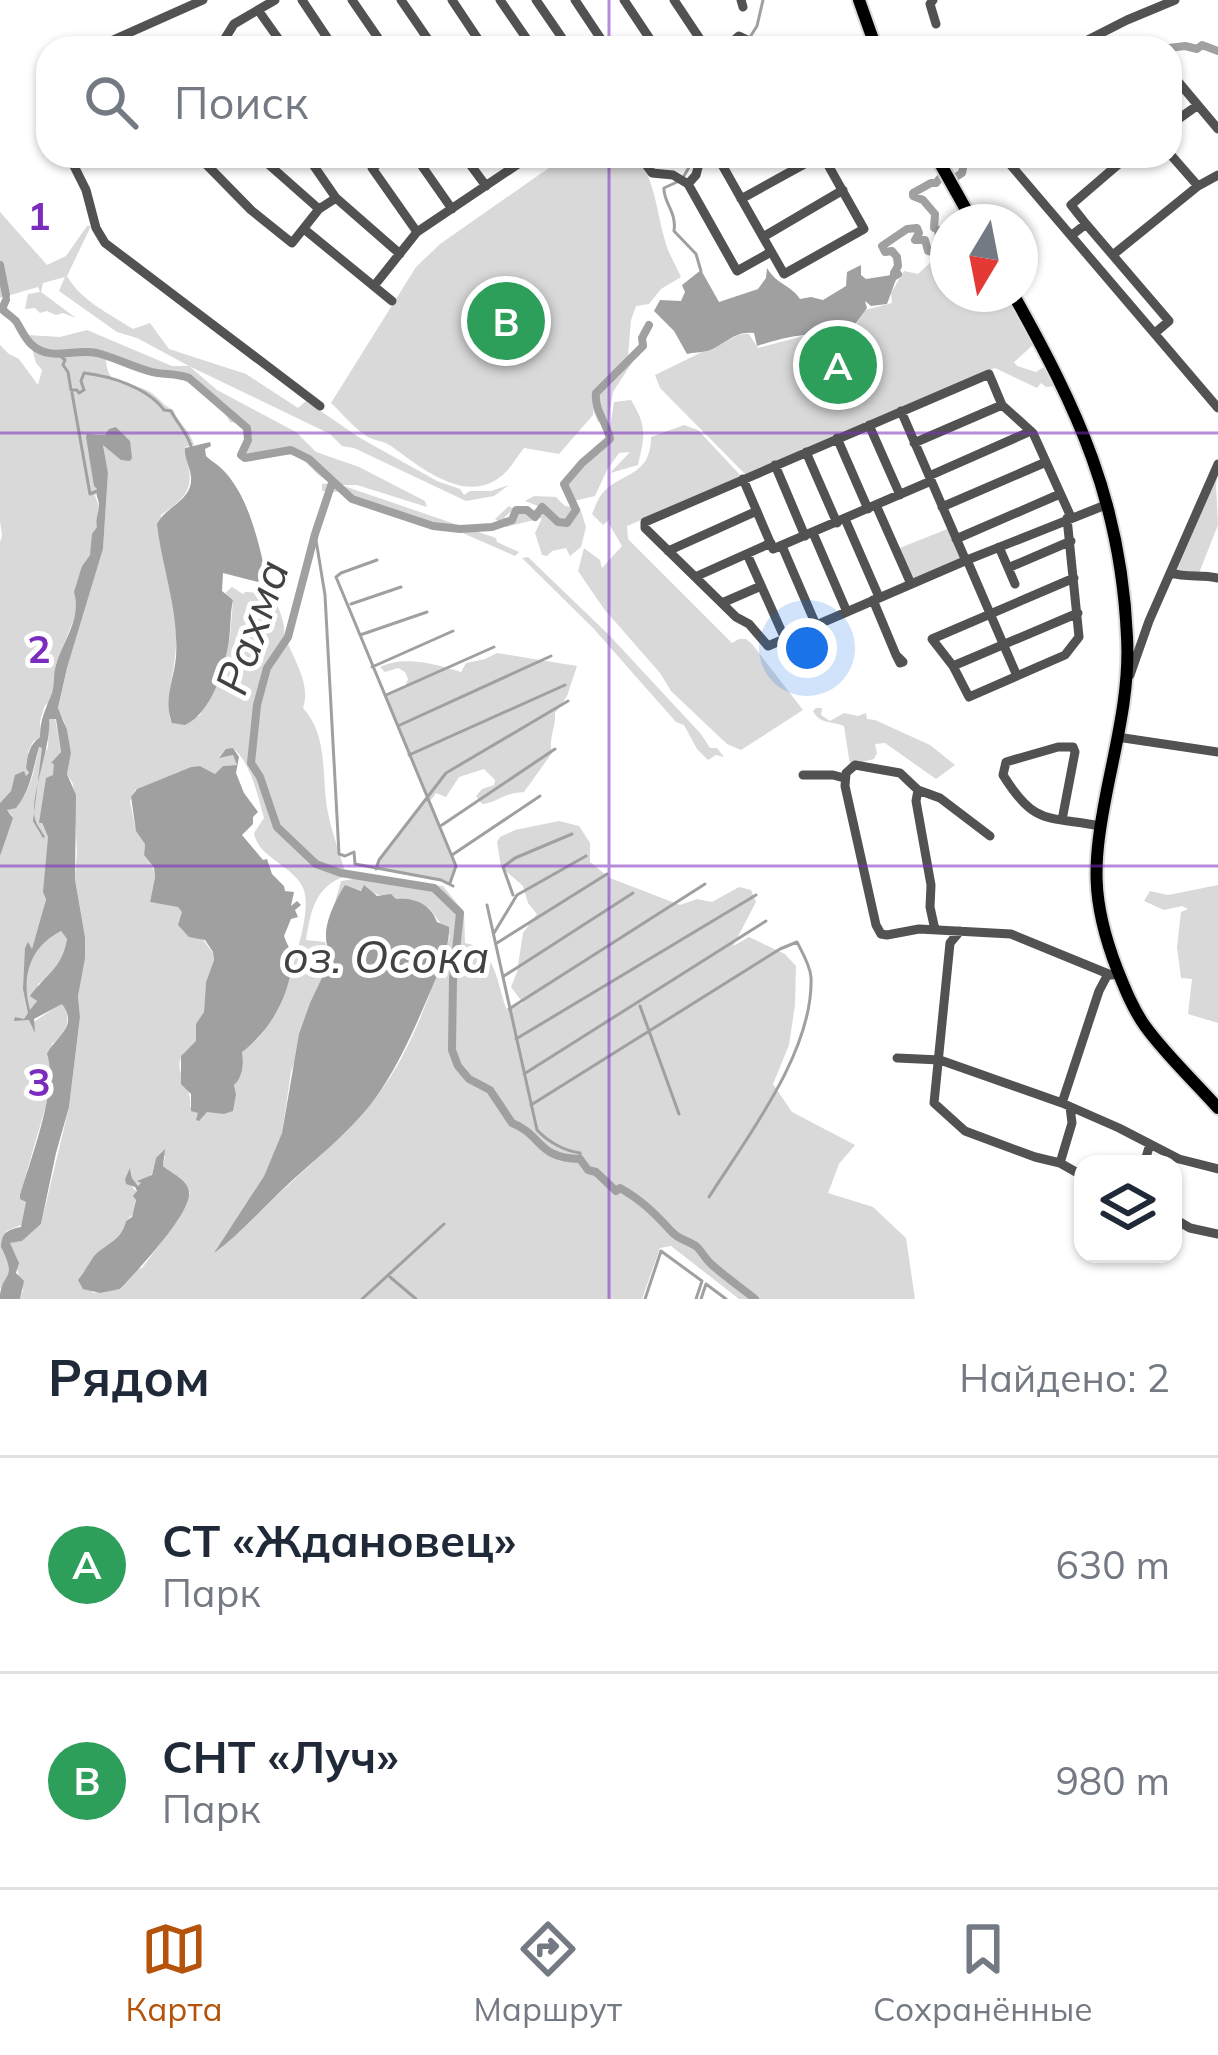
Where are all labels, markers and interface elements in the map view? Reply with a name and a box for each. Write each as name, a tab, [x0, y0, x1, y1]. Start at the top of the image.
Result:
search box	[36, 36, 1182, 168]
icon: search	[78, 69, 144, 135]
text: Поиск	[174, 74, 308, 130]
text: 1	[27, 191, 51, 240]
north arrow	[930, 204, 1038, 312]
pin: B	[467, 276, 545, 366]
pin: A	[799, 320, 877, 410]
water label: Рахма	[202, 552, 300, 701]
your location	[777, 618, 837, 678]
text: 2	[27, 624, 51, 673]
water label: оз. Осока	[283, 928, 489, 984]
text: 3	[27, 1057, 51, 1106]
map controls	[1074, 1155, 1182, 1263]
button: layers	[1074, 1155, 1182, 1263]
text: Рядом	[48, 1345, 210, 1409]
text: Найдено: 2	[959, 1353, 1170, 1402]
text: СТ «Ждановец»	[162, 1512, 516, 1568]
text: A	[72, 1540, 102, 1589]
text: 630 m	[1055, 1540, 1170, 1589]
text: Парк	[162, 1568, 260, 1617]
text: СНТ «Луч»	[162, 1728, 399, 1784]
text: B	[74, 1756, 100, 1805]
text: 980 m	[1055, 1756, 1170, 1805]
text: Парк	[162, 1784, 260, 1833]
tab: Карта	[125, 1916, 223, 2029]
tab: Маршрут	[474, 1916, 622, 2029]
tab: Сохранённые	[873, 1916, 1093, 2029]

